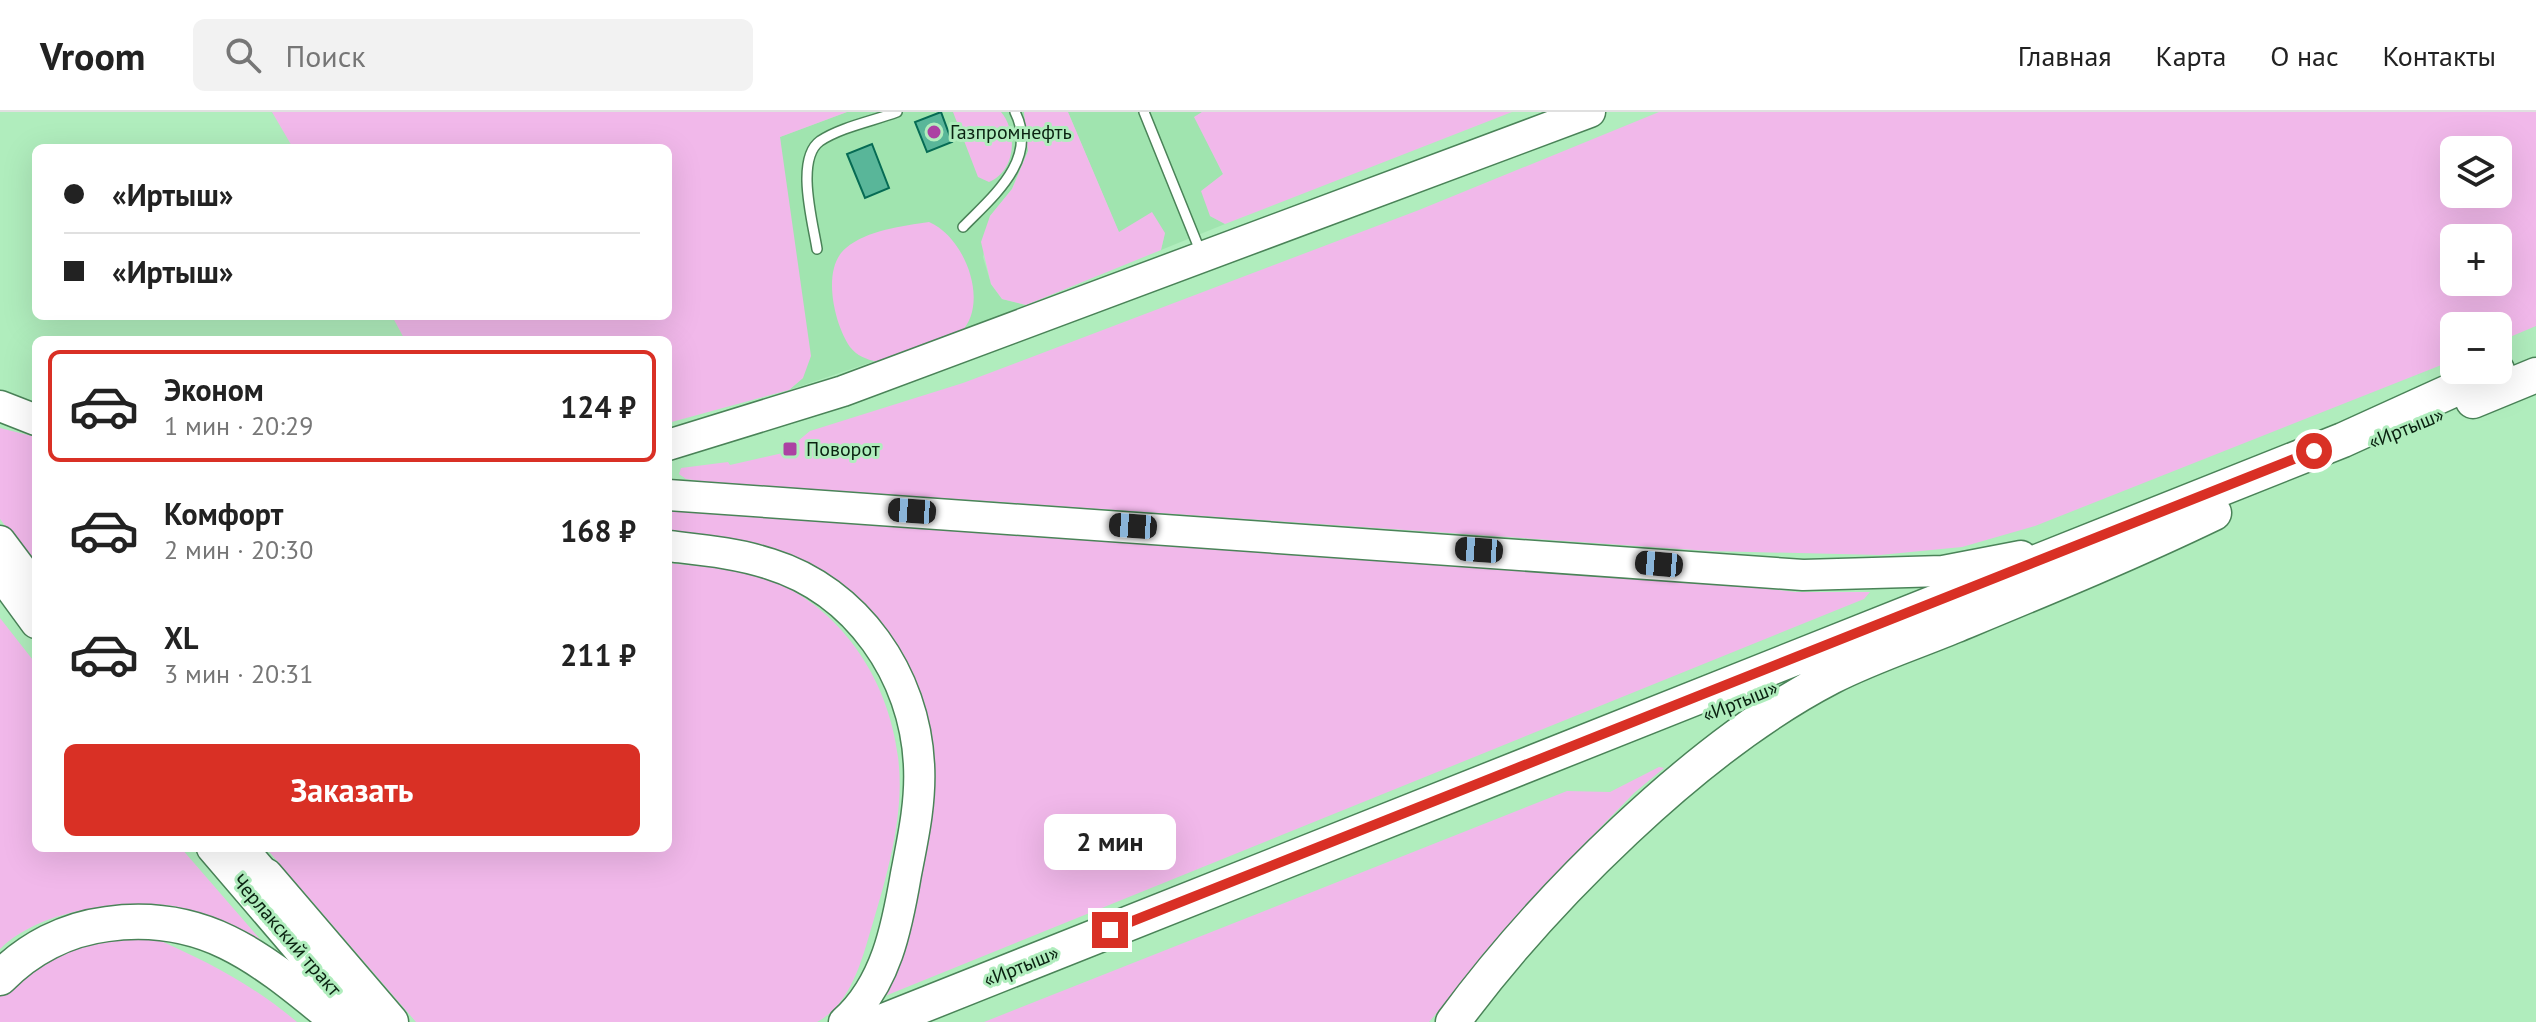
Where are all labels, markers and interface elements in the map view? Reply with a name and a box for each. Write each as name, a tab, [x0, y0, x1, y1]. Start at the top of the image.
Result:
search box	[193, 19, 753, 91]
text: Vroom	[40, 31, 145, 80]
icon: search	[221, 33, 265, 77]
text: Поиск	[285, 36, 366, 75]
text: Главная	[2018, 37, 2112, 74]
text: Карта	[2156, 37, 2226, 74]
text: О нас	[2270, 37, 2339, 74]
text: Контакты	[2383, 37, 2496, 74]
place label: Газпромнефть	[950, 119, 1072, 145]
marker: Газпромнефть	[925, 123, 943, 141]
map controls	[2440, 136, 2512, 384]
button: layers	[2440, 136, 2512, 208]
text: «Иртыш»	[112, 175, 233, 214]
button: +	[2440, 224, 2512, 296]
text: «Иртыш»	[112, 252, 233, 291]
button: −	[2440, 312, 2512, 384]
icon: car	[68, 370, 140, 442]
text: Эконом	[164, 370, 264, 409]
text: 124 ₽	[560, 387, 636, 426]
street label: «Иртыш»	[2364, 401, 2448, 455]
text: 1 мин · 20:29	[164, 409, 313, 442]
route start	[2296, 433, 2332, 469]
place label: Поворот	[806, 436, 880, 462]
marker: Поворот	[781, 440, 799, 458]
icon: car	[68, 494, 140, 566]
text: Комфорт	[164, 494, 283, 533]
car	[887, 497, 937, 525]
text: 168 ₽	[560, 511, 636, 550]
car	[1108, 512, 1158, 540]
text: 2 мин · 20:30	[164, 533, 313, 566]
car	[1454, 536, 1504, 564]
car	[1634, 550, 1684, 578]
icon: car	[68, 618, 140, 690]
text: XL	[164, 618, 198, 657]
text: 211 ₽	[560, 635, 636, 674]
text: 3 мин · 20:31	[164, 657, 313, 690]
street label: «Иртыш»	[1698, 674, 1782, 728]
button: Заказать	[64, 744, 640, 836]
callout: 2 мин	[1044, 814, 1176, 870]
text: 2 мин	[1077, 825, 1143, 858]
street label: Черлакский тракт	[227, 868, 347, 1002]
route end	[1092, 912, 1128, 948]
street label: «Иртыш»	[979, 939, 1063, 993]

